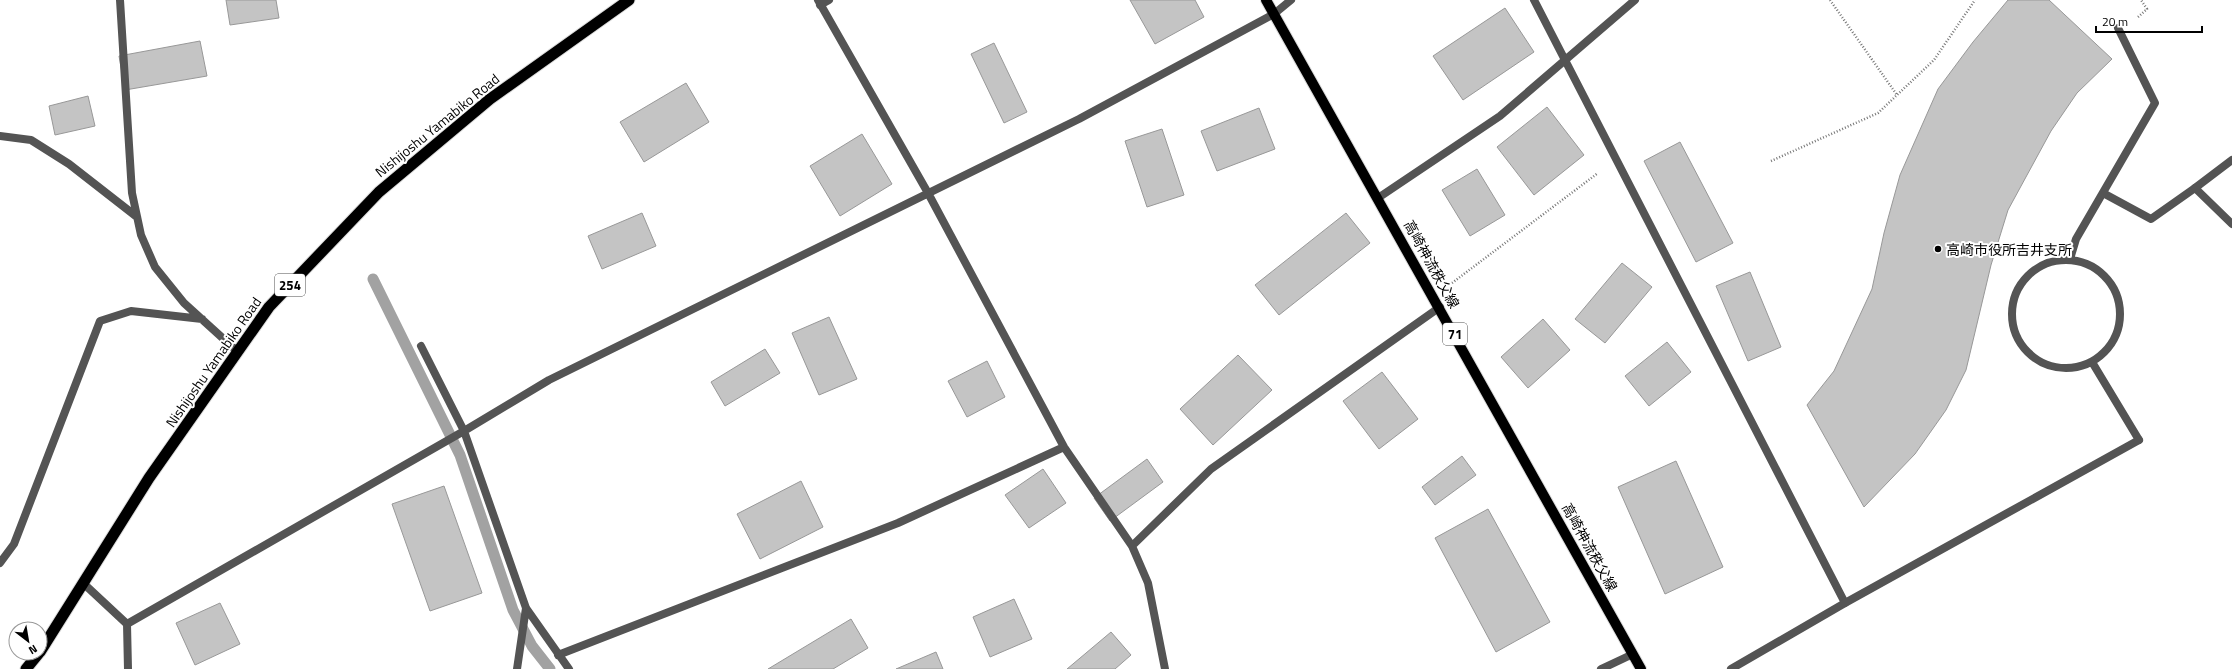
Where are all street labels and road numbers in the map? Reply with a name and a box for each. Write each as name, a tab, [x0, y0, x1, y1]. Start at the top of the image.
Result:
street label: Nishijoshu Yamabiko Road	[370, 68, 504, 182]
street label: 高崎神流秩父線	[1399, 216, 1465, 312]
road number: 254	[275, 274, 305, 296]
street label: Nishijoshu Yamabiko Road	[160, 293, 266, 431]
road number: 71	[1443, 323, 1467, 345]
street label: 高崎神流秩父線	[1557, 499, 1623, 595]

